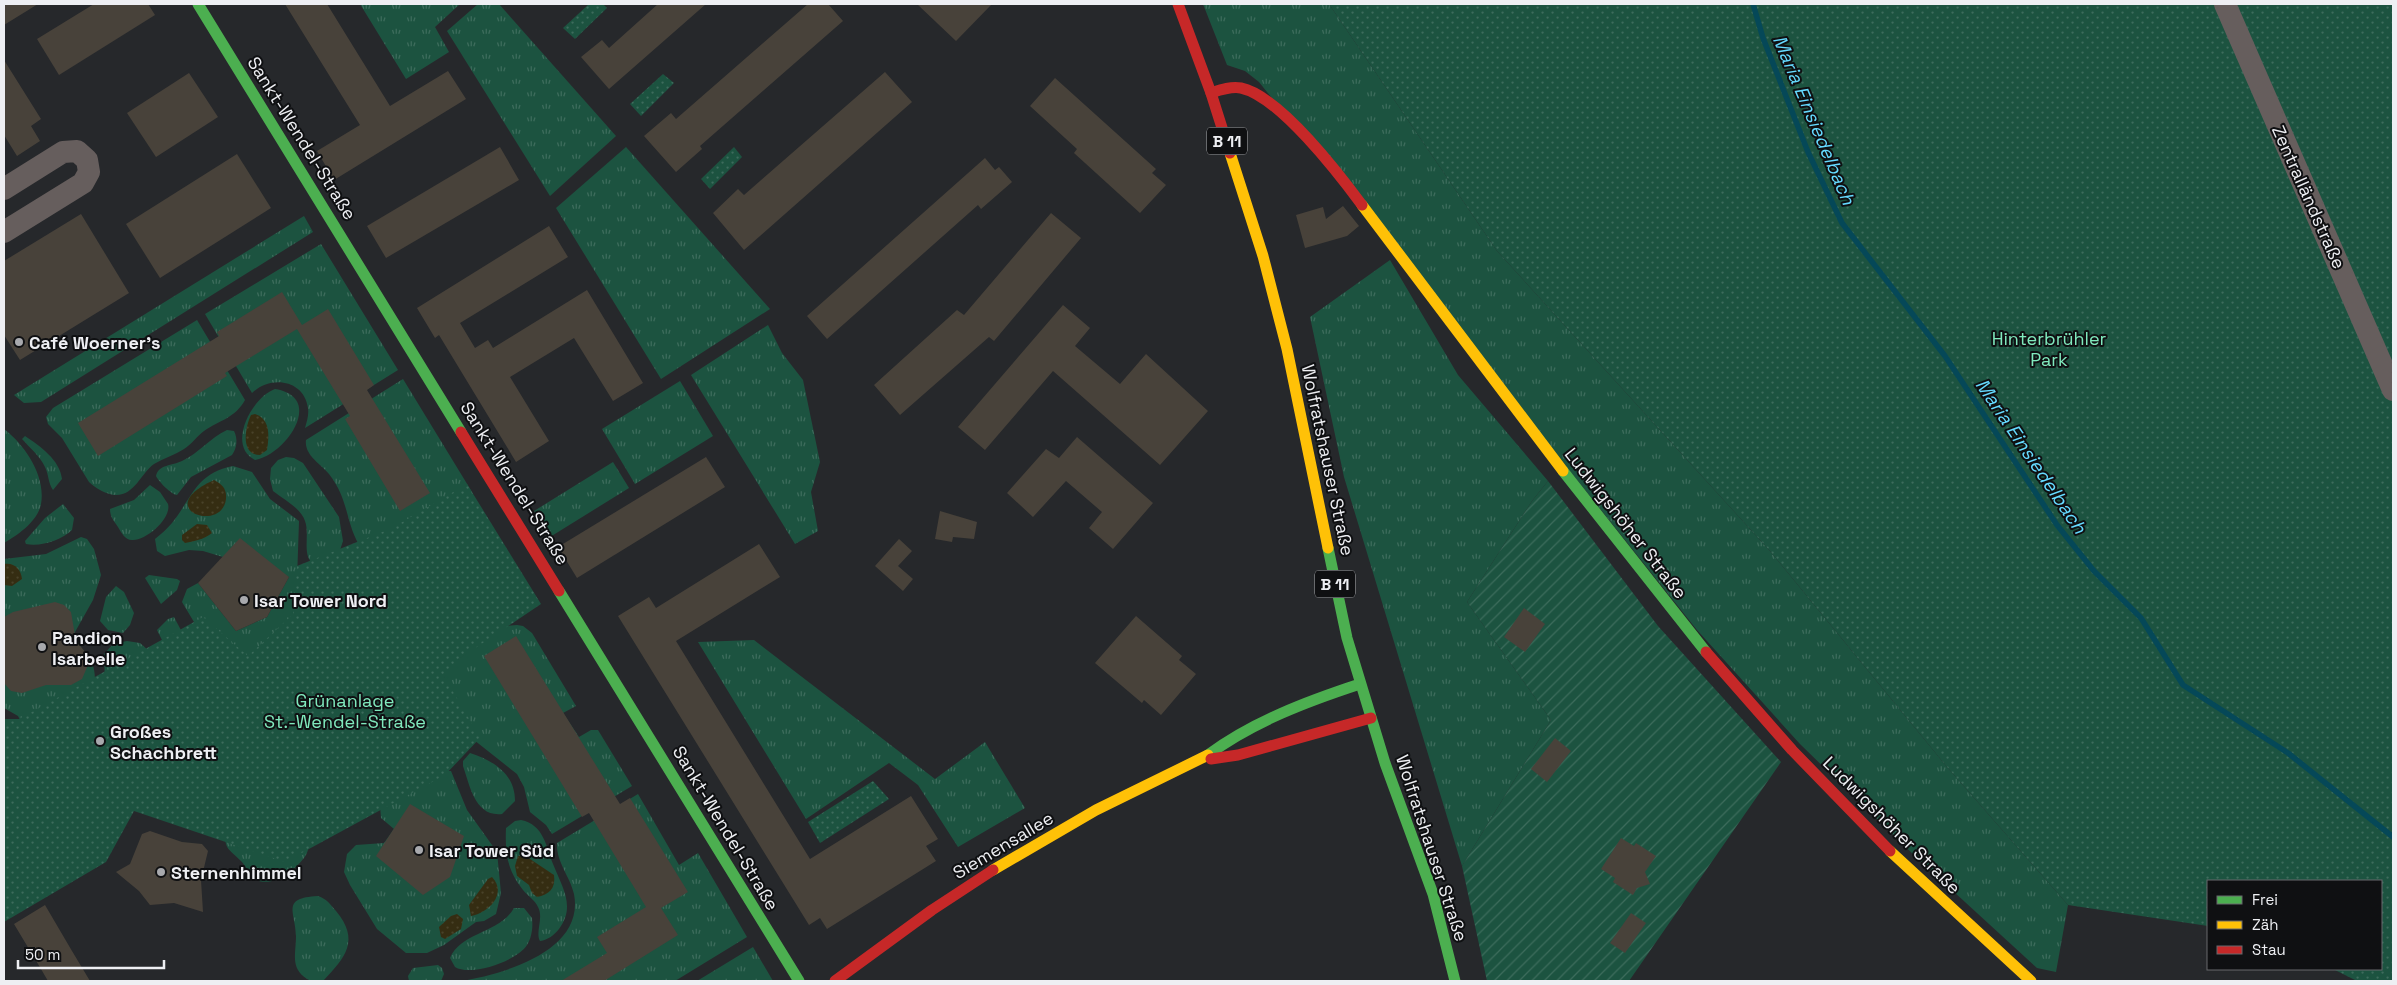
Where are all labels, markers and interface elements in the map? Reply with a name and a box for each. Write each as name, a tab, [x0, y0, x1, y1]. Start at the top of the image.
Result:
water label: Maria Einsiedelbach	[1767, 31, 1861, 209]
street label: Sankt-Wendel-Straße	[242, 52, 362, 224]
street label: Zentralländstraße	[2267, 122, 2351, 272]
road number: B 11	[1207, 128, 1247, 154]
park label: Hinterbrühler Park	[1992, 327, 2107, 371]
place label: Café Woerner's	[29, 331, 161, 354]
marker: Café Woerner's	[13, 336, 25, 348]
street label: Wolfratshauser Straße	[1296, 362, 1360, 558]
water label: Maria Einsiedelbach	[1970, 374, 2092, 539]
street label: Sankt-Wendel-Straße	[455, 397, 575, 569]
street label: Ludwigshöher Straße	[1560, 443, 1692, 603]
road number: B 11	[1315, 570, 1355, 598]
place label: Isar Tower Nord	[254, 589, 387, 612]
marker: Isar Tower Nord	[238, 594, 250, 606]
place label: Pandion Isarbelle	[52, 626, 125, 670]
marker: Pandion Isarbelle	[36, 641, 48, 653]
park label: Grünanlage St.-Wendel-Straße	[264, 689, 426, 733]
place label: Großes Schachbrett	[110, 720, 217, 764]
marker: Großes Schachbrett	[94, 735, 106, 747]
street label: Sankt-Wendel-Straße	[668, 741, 784, 915]
street label: Ludwigshöher Straße	[1818, 751, 1966, 899]
street label: Wolfratshauser Straße	[1391, 752, 1473, 944]
street label: Siemensallee	[949, 806, 1057, 884]
place label: Isar Tower Süd	[429, 839, 554, 862]
marker: Isar Tower Süd	[413, 844, 425, 856]
place label: Sternenhimmel	[171, 861, 302, 884]
marker: Sternenhimmel	[155, 866, 167, 878]
legend	[2207, 880, 2382, 970]
text: Frei	[2252, 890, 2278, 909]
text: Zäh	[2252, 915, 2278, 934]
scale bar	[18, 938, 164, 970]
text: Stau	[2252, 940, 2286, 959]
text: 50 m	[25, 945, 60, 964]

